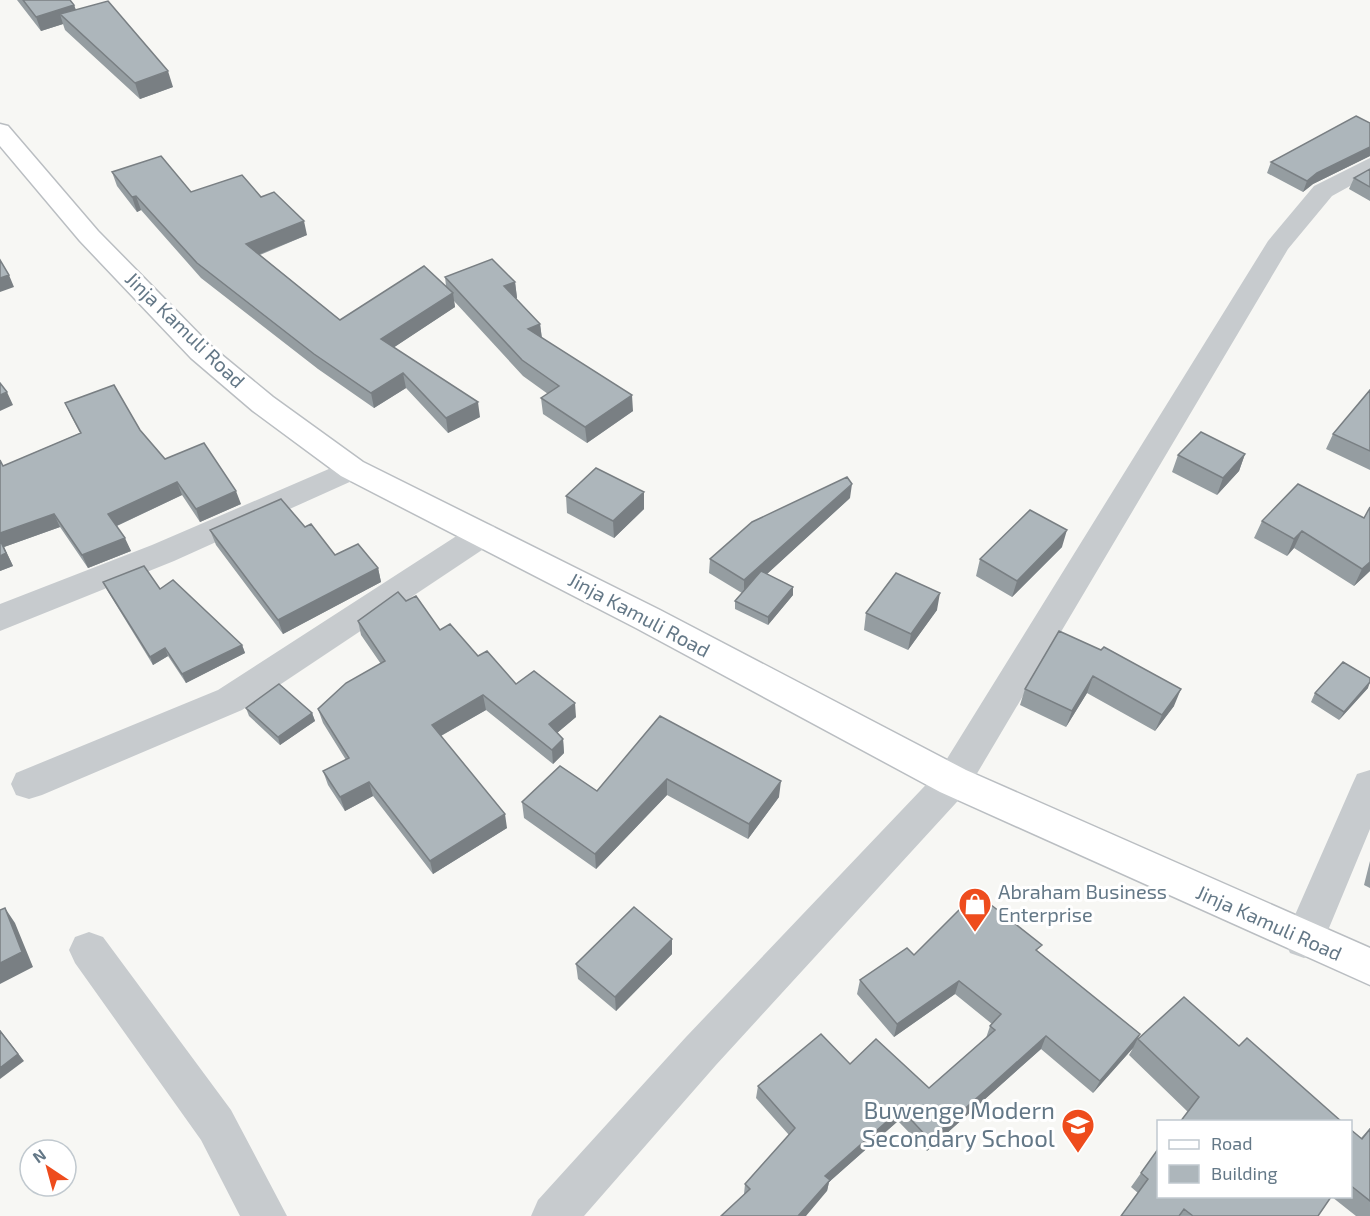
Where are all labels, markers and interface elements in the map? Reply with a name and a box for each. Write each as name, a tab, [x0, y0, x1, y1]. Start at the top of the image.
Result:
street label: Jinja Kamuli Road	[121, 266, 250, 392]
street label: Jinja Kamuli Road	[565, 567, 714, 662]
place label: Abraham Business Enterprise	[998, 879, 1167, 926]
street label: Jinja Kamuli Road	[1193, 879, 1346, 965]
shop icon: Abraham Business Enterprise	[957, 886, 993, 933]
place label: Buwenge Modern Secondary School	[862, 1095, 1055, 1152]
school or university icon: Buwenge Modern Secondary School	[1060, 1107, 1096, 1154]
legend	[1157, 1120, 1352, 1198]
text: Road	[1211, 1132, 1252, 1154]
north arrow	[18, 1138, 78, 1198]
text: N	[29, 1144, 49, 1167]
text: Building	[1211, 1162, 1278, 1184]

